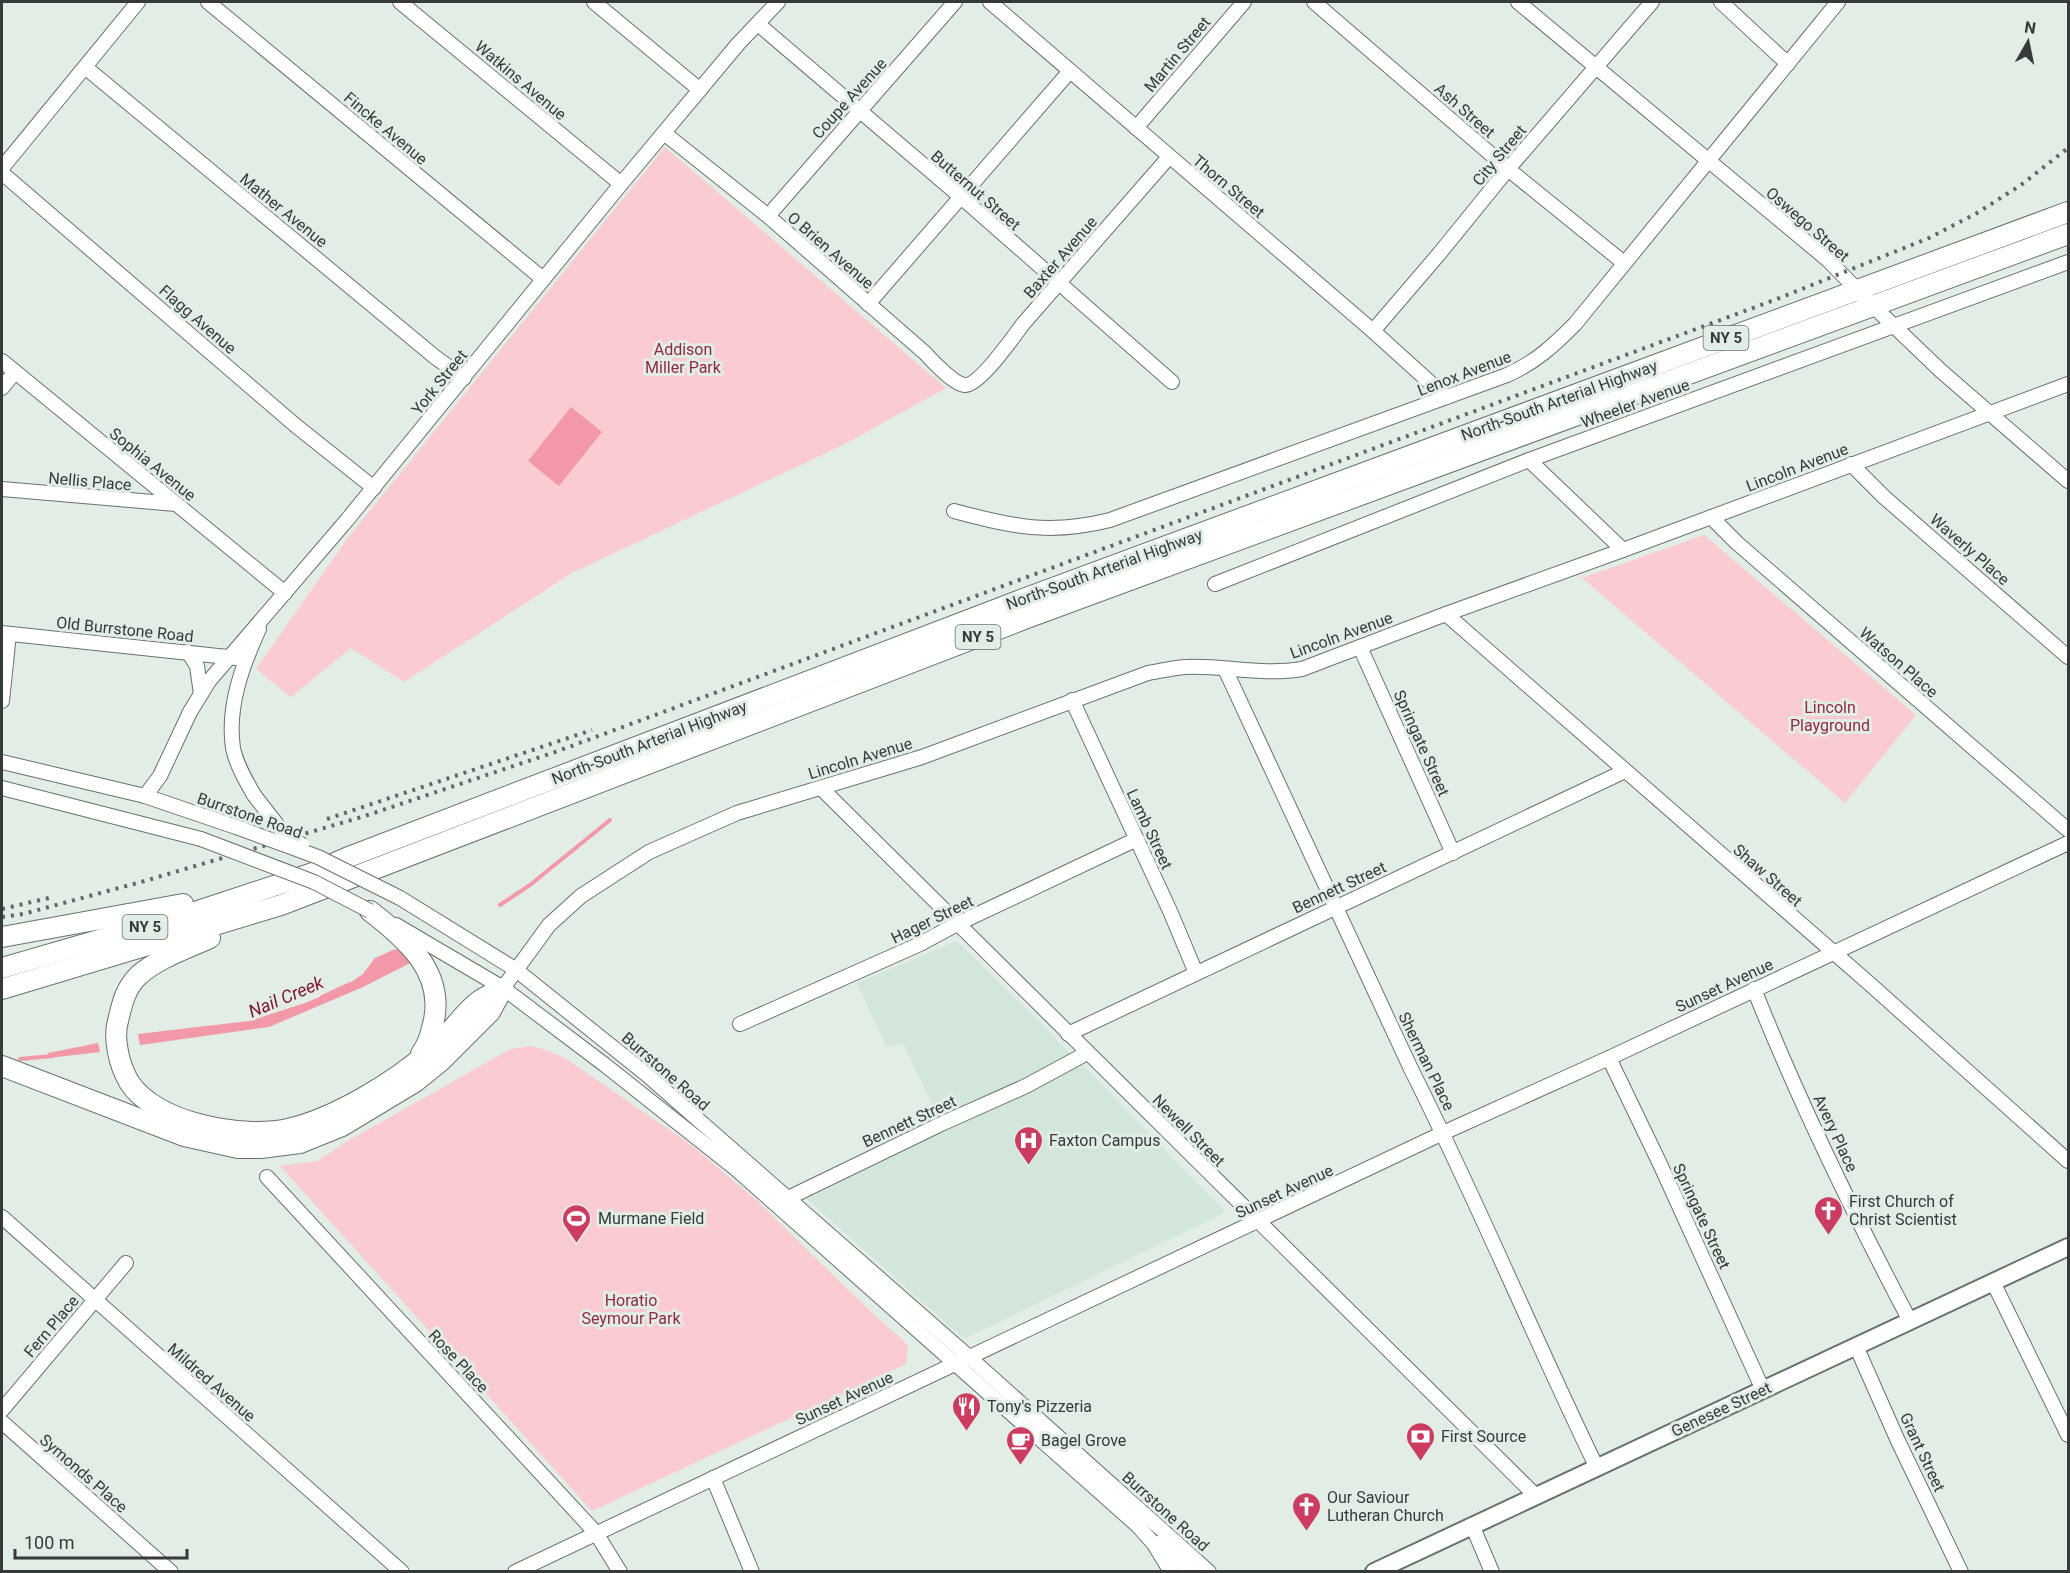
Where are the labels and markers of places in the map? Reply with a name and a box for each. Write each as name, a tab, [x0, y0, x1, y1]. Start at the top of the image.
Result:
hospital icon: Faxton Campus	[1012, 1124, 1044, 1166]
place label: Faxton Campus	[1049, 1131, 1160, 1150]
place label: First Church of Christ Scientist	[1849, 1192, 1957, 1229]
church icon: First Church of Christ Scientist	[1812, 1194, 1844, 1236]
sports icon: Murmane Field	[561, 1202, 593, 1244]
place label: Murmane Field	[598, 1209, 704, 1228]
restaurant icon: Tony's Pizzeria	[950, 1390, 982, 1432]
place label: Tony's Pizzeria	[987, 1397, 1092, 1416]
bank icon: First Source	[1404, 1420, 1436, 1462]
cafe icon: Bagel Grove	[1004, 1424, 1036, 1466]
place label: First Source	[1441, 1427, 1526, 1446]
place label: Bagel Grove	[1041, 1431, 1126, 1450]
place label: Our Saviour Lutheran Church	[1327, 1488, 1444, 1525]
church icon: Our Saviour Lutheran Church	[1290, 1490, 1322, 1532]

